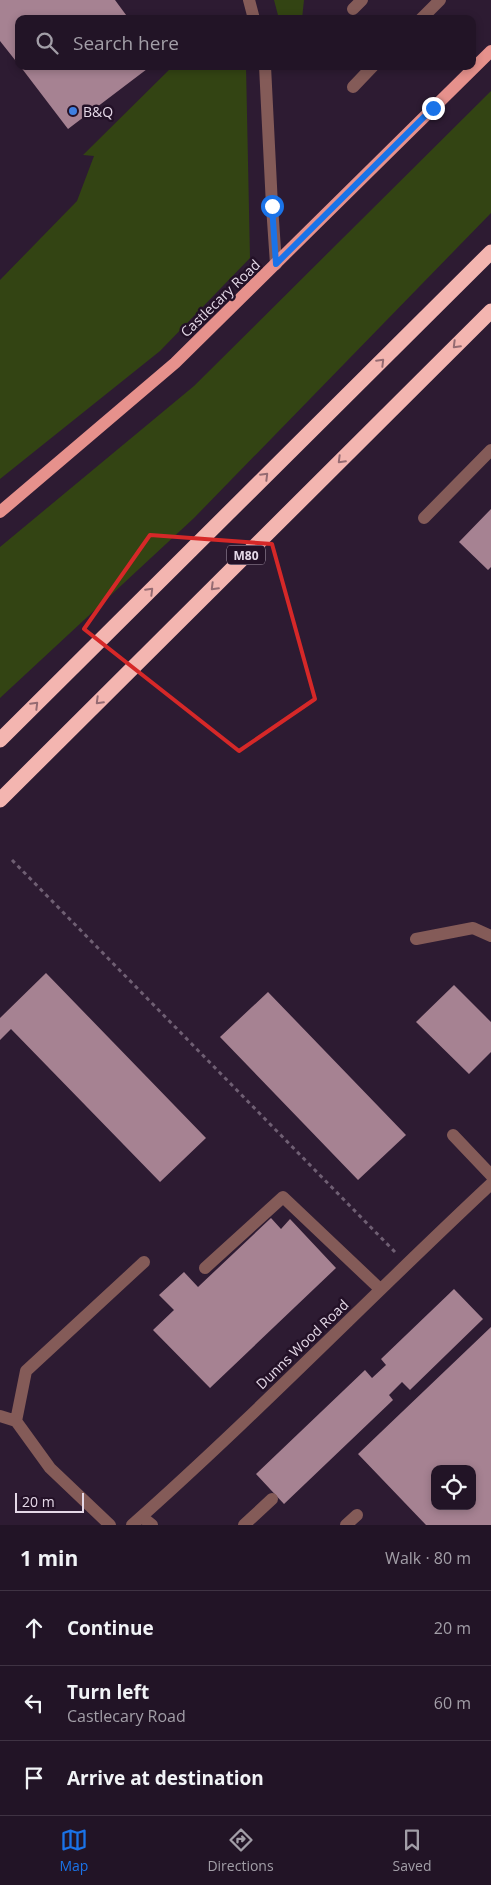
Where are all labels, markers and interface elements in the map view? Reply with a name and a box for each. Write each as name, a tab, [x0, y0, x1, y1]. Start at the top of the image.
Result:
search box	[15, 15, 476, 70]
icon: search	[33, 29, 61, 57]
text: Search here	[73, 30, 179, 56]
route end	[422, 97, 445, 120]
place label: B&Q	[83, 102, 113, 121]
marker: B&Q	[67, 105, 79, 117]
route start	[261, 195, 284, 218]
street label: Castlecary Road	[176, 255, 264, 341]
one-way arrow	[453, 339, 462, 348]
one-way arrow	[375, 359, 384, 368]
one-way arrow	[338, 454, 347, 463]
one-way arrow	[260, 473, 269, 482]
road number: M80	[227, 546, 265, 564]
one-way arrow	[211, 581, 220, 590]
one-way arrow	[144, 588, 153, 597]
one-way arrow	[96, 696, 105, 705]
one-way arrow	[29, 702, 38, 711]
street label: Dunns Wood Road	[252, 1295, 352, 1393]
map controls	[431, 1465, 476, 1510]
button: locate	[431, 1465, 476, 1510]
scale bar	[15, 1490, 84, 1513]
text: 20 m	[22, 1492, 55, 1511]
text: 1 min	[20, 1544, 78, 1572]
text: Walk · 80 m	[385, 1547, 471, 1569]
icon: ahead	[20, 1614, 48, 1642]
text: Continue	[67, 1615, 154, 1641]
text: 20 m	[434, 1617, 471, 1639]
text: Turn left	[67, 1679, 149, 1705]
icon: left	[20, 1689, 48, 1717]
text: 60 m	[434, 1692, 471, 1714]
text: Castlecary Road	[67, 1705, 186, 1727]
icon: arrive	[20, 1764, 48, 1792]
text: Arrive at destination	[67, 1765, 264, 1791]
tab: Map	[59, 1826, 88, 1875]
tab: Directions	[207, 1826, 274, 1875]
tab: Saved	[393, 1826, 431, 1875]

